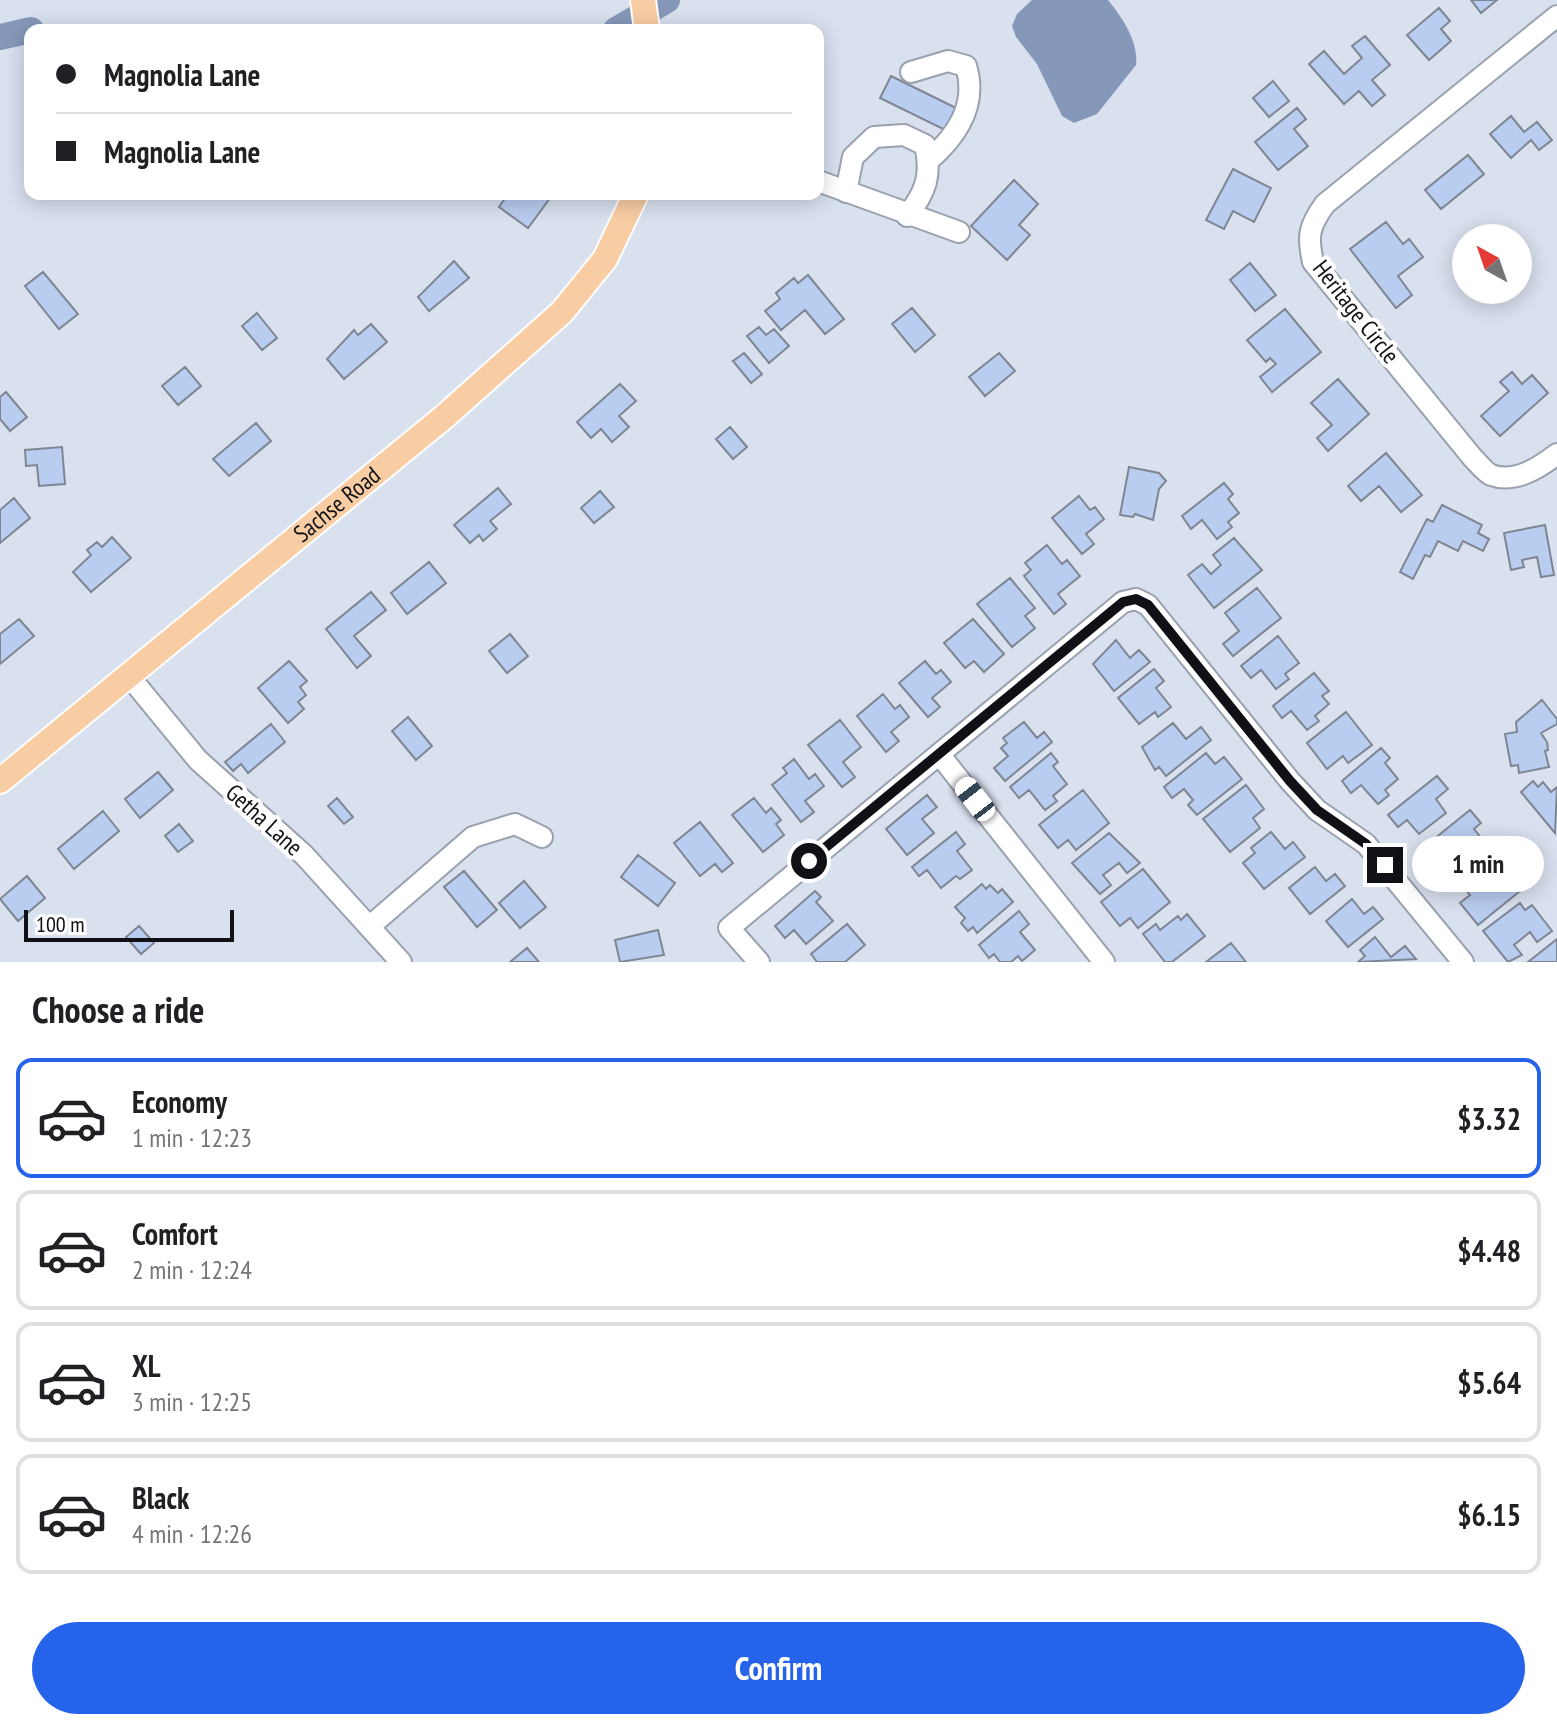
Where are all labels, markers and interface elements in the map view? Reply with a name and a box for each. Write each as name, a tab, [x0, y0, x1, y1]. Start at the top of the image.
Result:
text: Magnolia Lane	[104, 55, 260, 94]
text: Magnolia Lane	[104, 132, 260, 171]
north arrow	[1452, 224, 1532, 304]
map controls	[1452, 224, 1532, 304]
street label: Heritage Circle	[1306, 254, 1406, 370]
street label: Sachse Road	[287, 460, 387, 549]
car	[951, 773, 999, 825]
street label: Getha Lane	[219, 777, 309, 862]
callout: 1 min	[1413, 837, 1545, 893]
route start	[791, 843, 827, 879]
route end	[1367, 847, 1403, 883]
text: 1 min	[1452, 847, 1504, 880]
scale bar	[24, 906, 234, 942]
text: 100 m	[36, 910, 85, 938]
text: Choose a ride	[32, 986, 204, 1033]
icon: car	[36, 1082, 108, 1154]
text: Economy	[132, 1082, 227, 1121]
text: $3.32	[1457, 1099, 1521, 1138]
text: 1 min · 12:23	[132, 1121, 252, 1154]
icon: car	[36, 1214, 108, 1286]
text: Comfort	[132, 1214, 218, 1253]
text: $4.48	[1457, 1231, 1521, 1270]
text: 2 min · 12:24	[132, 1253, 252, 1286]
icon: car	[36, 1346, 108, 1418]
text: XL	[132, 1346, 161, 1385]
text: $5.64	[1457, 1363, 1521, 1402]
text: 3 min · 12:25	[132, 1385, 252, 1418]
icon: car	[36, 1478, 108, 1550]
text: Black	[132, 1478, 189, 1517]
text: $6.15	[1457, 1495, 1521, 1534]
text: 4 min · 12:26	[132, 1517, 252, 1550]
button: Confirm	[32, 1622, 1525, 1714]

